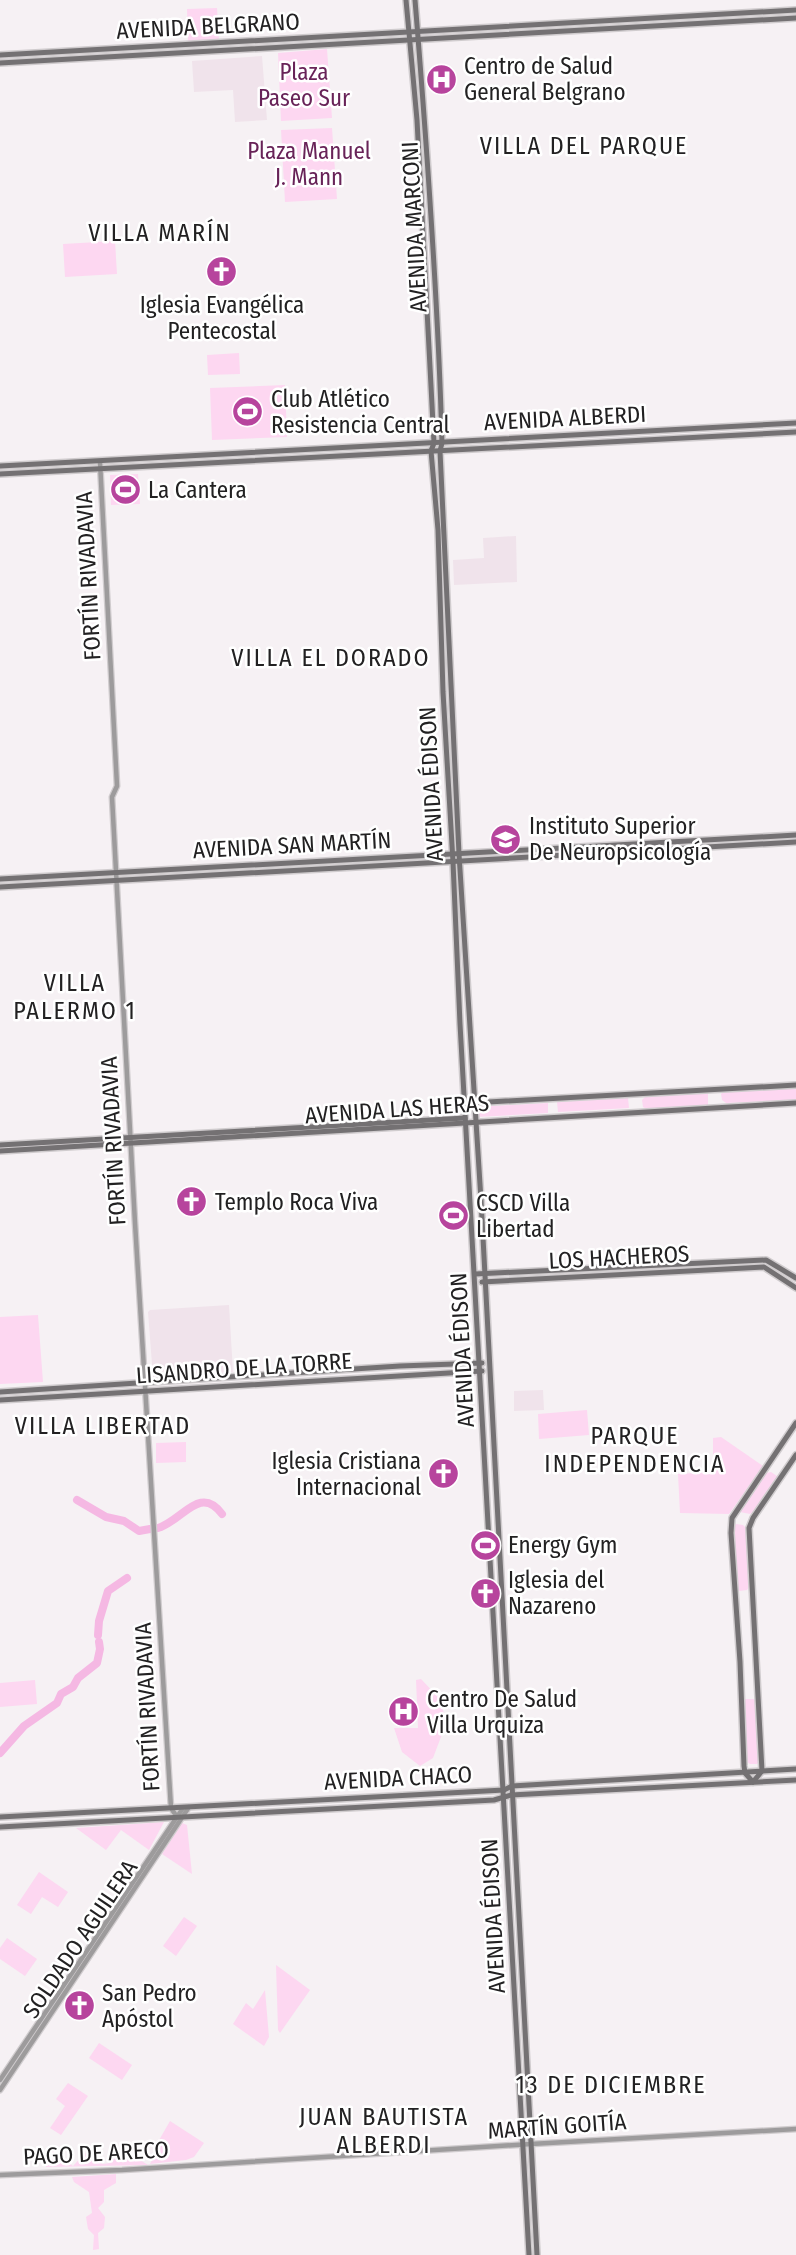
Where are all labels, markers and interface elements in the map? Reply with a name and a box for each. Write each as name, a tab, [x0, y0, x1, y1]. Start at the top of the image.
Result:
street label: AVENIDA BELGRANO	[116, 7, 300, 45]
place label: Centro de Salud General Belgrano	[464, 52, 625, 106]
park label: Plaza Paseo Sur	[258, 58, 350, 112]
hospital icon: Centro de Salud General Belgrano	[424, 62, 458, 96]
district label: VILLA DEL PARQUE	[480, 132, 688, 160]
park label: Plaza Manuel J. Mann	[247, 137, 371, 191]
street label: AVENIDA MARCONI	[396, 141, 432, 313]
district label: VILLA MARÍN	[88, 218, 232, 247]
church icon: Iglesia Evangélica Pentecostal	[205, 254, 239, 288]
place label: Iglesia Evangélica Pentecostal	[140, 291, 304, 345]
place label: Club Atlético Resistencia Central	[271, 385, 450, 439]
sports icon: Club Atlético Resistencia Central	[231, 395, 265, 429]
street label: AVENIDA ALBERDI	[483, 400, 647, 436]
sports icon: La Cantera	[108, 473, 142, 507]
place label: La Cantera	[148, 476, 247, 504]
street label: FORTÍN RIVADAVIA	[69, 491, 106, 661]
district label: VILLA EL DORADO	[231, 644, 431, 672]
street label: AVENIDA ÉDISON	[412, 706, 449, 862]
place label: Instituto Superior De Neuropsicología	[529, 812, 711, 866]
school or university icon: Instituto Superior De Neuropsicología	[489, 822, 523, 856]
street label: AVENIDA SAN MARTÍN	[192, 825, 392, 864]
district label: VILLA PALERMO 1	[13, 969, 137, 1025]
street label: FORTÍN RIVADAVIA	[94, 1056, 131, 1226]
street label: AVENIDA LAS HERAS	[304, 1089, 490, 1129]
church icon: Templo Roca Viva	[175, 1185, 209, 1219]
place label: Templo Roca Viva	[215, 1188, 378, 1216]
place label: CSCD Villa Libertad	[476, 1189, 570, 1243]
sports icon: CSCD Villa Libertad	[436, 1199, 470, 1233]
street label: LOS HACHEROS	[548, 1239, 690, 1275]
street label: AVENIDA ÉDISON	[443, 1272, 480, 1428]
street label: LISANDRO DE LA TORRE	[135, 1346, 353, 1390]
district label: VILLA LIBERTAD	[15, 1412, 191, 1440]
district label: PARQUE INDEPENDENCIA	[544, 1422, 726, 1478]
place label: Iglesia Cristiana Internacional	[272, 1447, 421, 1501]
church icon: Iglesia Cristiana Internacional	[427, 1457, 461, 1491]
sports icon: Energy Gym	[468, 1528, 502, 1562]
place label: Energy Gym	[508, 1531, 617, 1559]
place label: Iglesia del Nazareno	[508, 1566, 604, 1620]
church icon: Iglesia del Nazareno	[468, 1576, 502, 1610]
street label: FORTÍN RIVADAVIA	[128, 1622, 165, 1792]
place label: Centro De Salud Villa Urquiza	[427, 1685, 577, 1739]
hospital icon: Centro De Salud Villa Urquiza	[387, 1695, 421, 1729]
street label: AVENIDA CHACO	[323, 1760, 473, 1796]
street label: AVENIDA ÉDISON	[474, 1838, 511, 1994]
street label: SOLDADO AGUILERA	[17, 1855, 143, 2023]
place label: San Pedro Apóstol	[102, 1979, 197, 2033]
church icon: San Pedro Apóstol	[62, 1989, 96, 2023]
district label: 13 DE DICIEMBRE	[515, 2071, 707, 2099]
district label: JUAN BAUTISTA ALBERDI	[299, 2103, 469, 2159]
street label: MARTÍN GOITÍA	[487, 2106, 627, 2145]
street label: PAGO DE ARECO	[22, 2135, 170, 2171]

